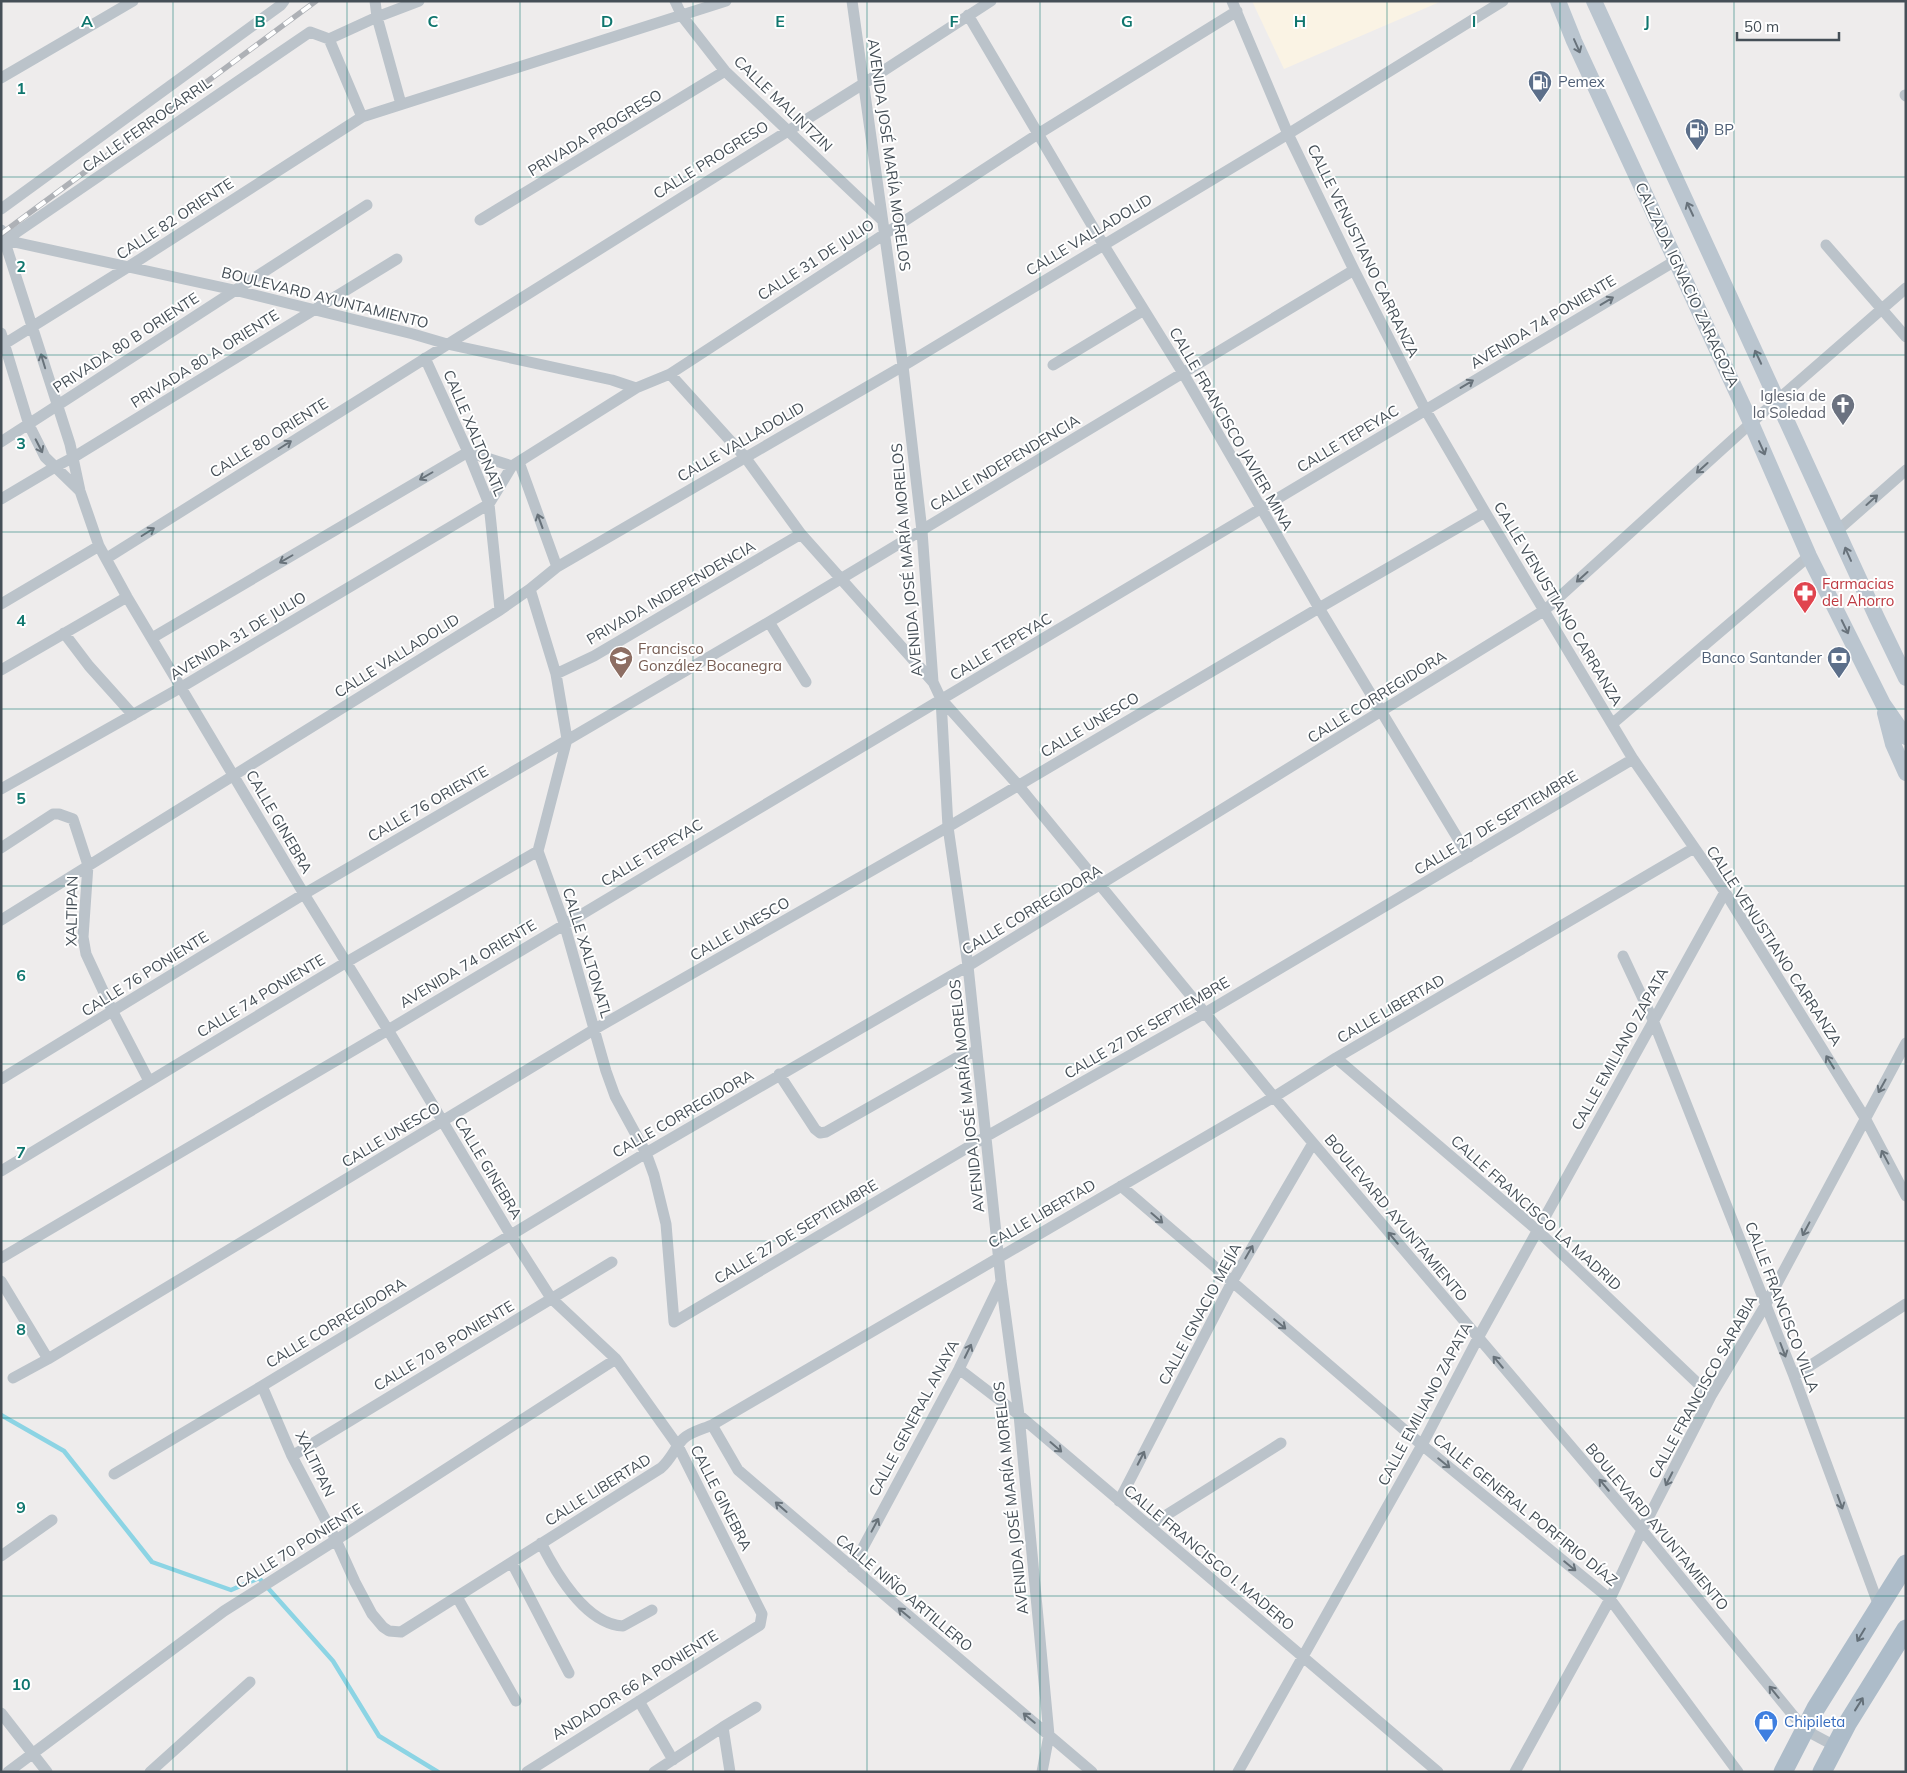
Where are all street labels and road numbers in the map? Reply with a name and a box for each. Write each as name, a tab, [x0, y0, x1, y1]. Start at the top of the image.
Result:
street label: AVENIDA JOSÉ MARÍA MORELOS	[864, 38, 915, 272]
street label: CALLE MALINTZIN	[730, 52, 837, 156]
street label: CALLE FERROCARRIL	[78, 73, 215, 176]
street label: PRIVADA PROGRESO	[524, 85, 665, 180]
street label: CALLE PROGRESO	[649, 116, 772, 203]
street label: CALLE VENUSTIANO CARRANZA	[1303, 141, 1423, 361]
street label: CALLE 82 ORIENTE	[113, 174, 237, 264]
street label: CALZADA IGNACIO ZARAGOZA	[1631, 179, 1744, 391]
street label: CALLE VALLADOLID	[1022, 189, 1155, 280]
street label: CALLE 31 DE JULIO	[754, 215, 878, 304]
street label: BOULEVARD AYUNTAMIENTO	[220, 263, 431, 332]
street label: AVENIDA 74 PONIENTE	[1466, 270, 1619, 373]
street label: PRIVADA 80 B ORIENTE	[49, 288, 203, 397]
street label: PRIVADA 80 A ORIENTE	[127, 305, 283, 412]
street label: CALLE FRANCISCO JAVIER MINA	[1165, 324, 1298, 534]
street label: CALLE XALTONATL	[439, 367, 510, 499]
street label: CALLE 80 ORIENTE	[206, 393, 331, 482]
street label: CALLE VALLADOLID	[674, 397, 808, 486]
street label: CALLE TEPEYAC	[1293, 401, 1402, 477]
street label: CALLE INDEPENDENCIA	[926, 410, 1083, 515]
street label: AVENIDA JOSÉ MARÍA MORELOS	[887, 442, 926, 678]
street label: CALLE VENUSTIANO CARRANZA	[1490, 498, 1627, 709]
street label: PRIVADA INDEPENDENCIA	[583, 536, 759, 649]
street label: AVENIDA 31 DE JULIO	[166, 587, 309, 684]
street label: CALLE VALLADOLID	[331, 609, 463, 702]
street label: CALLE TEPEYAC	[946, 609, 1055, 685]
street label: CALLE CORREGIDORA	[1304, 646, 1450, 747]
street label: CALLE UNESCO	[1037, 688, 1143, 762]
street label: CALLE 76 ORIENTE	[364, 761, 491, 846]
street label: CALLE 27 DE SEPTIEMBRE	[1410, 766, 1581, 879]
street label: CALLE GINEBRA	[242, 767, 317, 877]
street label: CALLE TEPEYAC	[597, 815, 706, 891]
street label: CALLE VENUSTIANO CARRANZA	[1702, 842, 1846, 1049]
street label: CALLE CORREGIDORA	[958, 860, 1105, 959]
street label: XALTIPAN	[61, 875, 82, 946]
street label: CALLE XALTONATL	[559, 885, 616, 1020]
street label: CALLE UNESCO	[687, 892, 793, 965]
street label: AVENIDA 74 ORIENTE	[396, 915, 540, 1012]
street label: CALLE 76 PONIENTE	[78, 927, 212, 1020]
street label: CALLE 74 PONIENTE	[193, 950, 328, 1041]
street label: CALLE EMILIANO ZAPATA	[1567, 964, 1672, 1133]
street label: CALLE LIBERTAD	[1333, 970, 1448, 1047]
street label: CALLE 27 DE SEPTIEMBRE	[1061, 972, 1233, 1083]
street label: AVENIDA JOSÉ MARÍA MORELOS	[945, 978, 988, 1214]
street label: CALLE CORREGIDORA	[609, 1065, 757, 1162]
street label: CALLE UNESCO	[338, 1098, 444, 1172]
street label: CALLE GINEBRA	[450, 1113, 527, 1223]
street label: BOULEVARD AYUNTAMIENTO	[1321, 1130, 1472, 1305]
street label: CALLE FRANCISCO LA MADRID	[1447, 1131, 1626, 1294]
street label: CALLE 27 DE SEPTIEMBRE	[710, 1175, 881, 1288]
street label: CALLE LIBERTAD	[984, 1175, 1099, 1252]
street label: CALLE FRANCISCO VILLA	[1741, 1219, 1824, 1395]
street label: CALLE IGNACIO MEJÍA	[1154, 1239, 1245, 1388]
street label: CALLE CORREGIDORA	[262, 1273, 409, 1372]
street label: CALLE FRANCISCO SARABIA	[1644, 1292, 1761, 1482]
street label: CALLE 70 B PONIENTE	[370, 1296, 518, 1395]
street label: CALLE EMILIANO ZAPATA	[1373, 1319, 1476, 1489]
street label: CALLE GENERAL ANAYA	[864, 1336, 963, 1499]
street label: AVENIDA JOSÉ MARÍA MORELOS	[989, 1380, 1032, 1616]
street label: XALTIPAN	[291, 1428, 339, 1500]
street label: CALLE GENERAL PORFIRIO DÍAZ	[1429, 1429, 1621, 1590]
street label: BOULEVARD AYUNTAMIENTO	[1582, 1439, 1733, 1614]
street label: CALLE GINEBRA	[687, 1442, 756, 1554]
street label: CALLE LIBERTAD	[541, 1449, 654, 1530]
street label: CALLE FRANCISCO I. MADERO	[1120, 1481, 1299, 1635]
street label: CALLE 70 PONIENTE	[232, 1499, 366, 1592]
street label: CALLE NIÑO ARTILLERO	[832, 1530, 977, 1656]
street label: ANDADOR 66 A PONIENTE	[548, 1625, 722, 1744]

